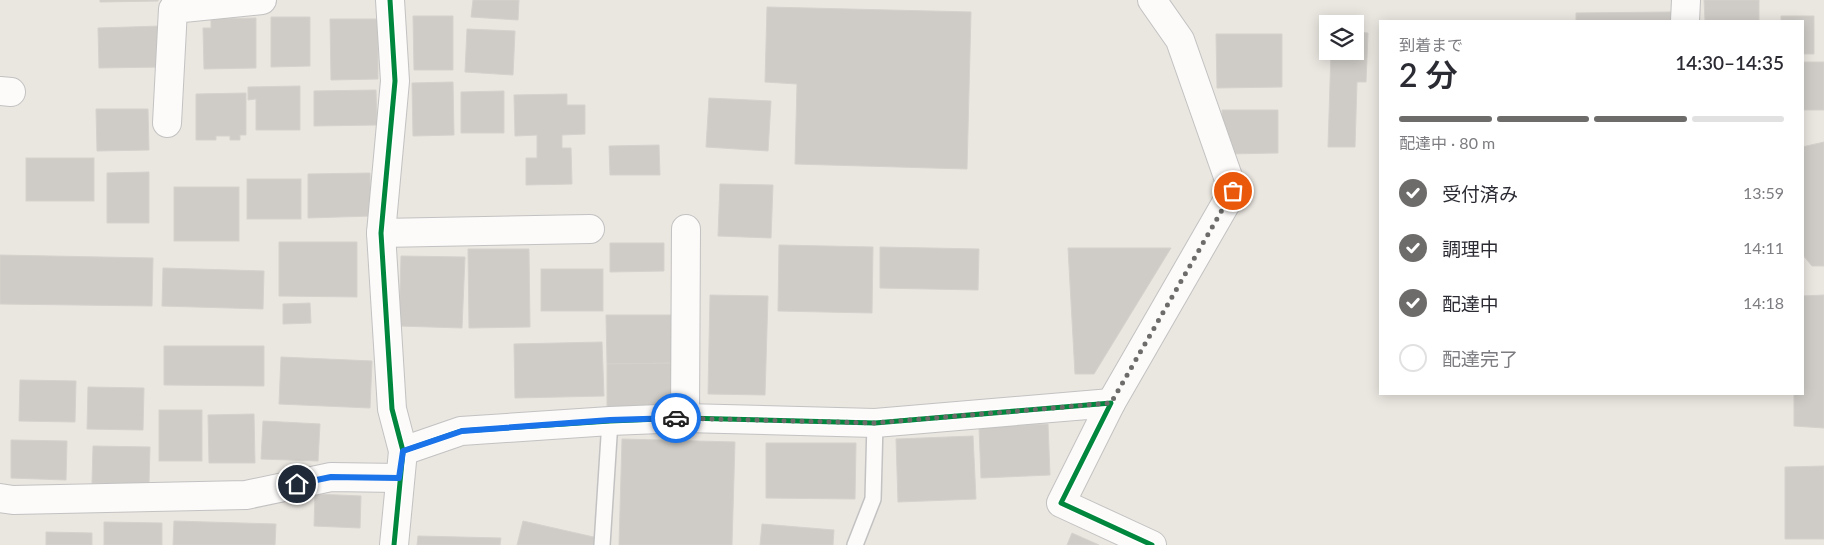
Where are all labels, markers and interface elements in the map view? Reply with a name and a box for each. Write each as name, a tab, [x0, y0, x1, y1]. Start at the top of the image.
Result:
map controls	[1319, 15, 1364, 60]
button: layers	[1319, 15, 1364, 60]
text: 到着まで	[1399, 35, 1463, 54]
text: 14:30–14:35	[1675, 51, 1784, 74]
text: 2 分	[1399, 55, 1458, 94]
text: 配達中 · 80 m	[1399, 133, 1495, 152]
pin	[1212, 170, 1254, 212]
icon: bag	[1219, 177, 1247, 205]
icon: check	[1399, 179, 1427, 207]
text: 受付済み	[1442, 182, 1518, 205]
text: 13:59	[1743, 183, 1784, 202]
icon: check	[1399, 234, 1427, 262]
text: 調理中	[1442, 237, 1499, 260]
text: 14:11	[1743, 238, 1784, 257]
icon: check	[1399, 289, 1427, 317]
text: 配達中	[1442, 292, 1499, 315]
text: 14:18	[1743, 293, 1784, 312]
text: 配達完了	[1442, 347, 1518, 370]
courier	[651, 393, 701, 443]
icon: car	[662, 404, 690, 432]
pin	[276, 463, 318, 505]
icon: home	[283, 470, 311, 498]

